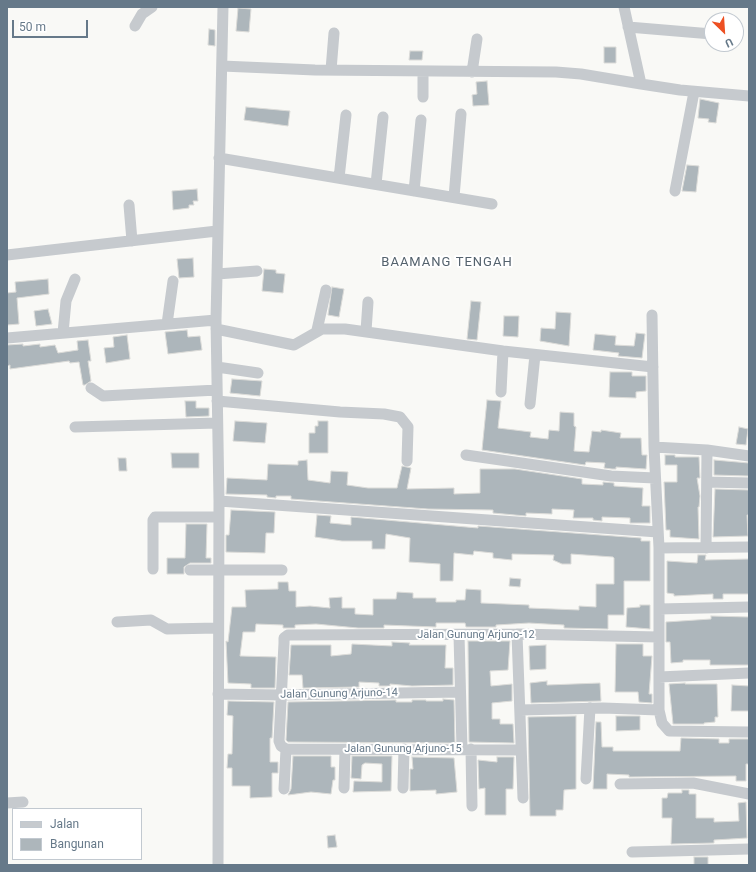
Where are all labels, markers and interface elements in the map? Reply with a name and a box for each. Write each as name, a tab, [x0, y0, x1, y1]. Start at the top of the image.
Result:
scale bar	[14, 12, 90, 38]
north arrow	[704, 12, 744, 52]
text: 50 m	[19, 20, 46, 34]
text: U	[723, 35, 735, 50]
district label: BAAMANG TENGAH	[381, 255, 513, 271]
street label: Jalan Gunung Arjuno-12	[417, 628, 535, 642]
street label: Jalan Gunung Arjuno-14	[280, 686, 398, 702]
street label: Jalan Gunung Arjuno-15	[344, 742, 462, 756]
legend	[12, 808, 142, 860]
text: Jalan	[50, 817, 79, 831]
text: Bangunan	[50, 837, 104, 851]

